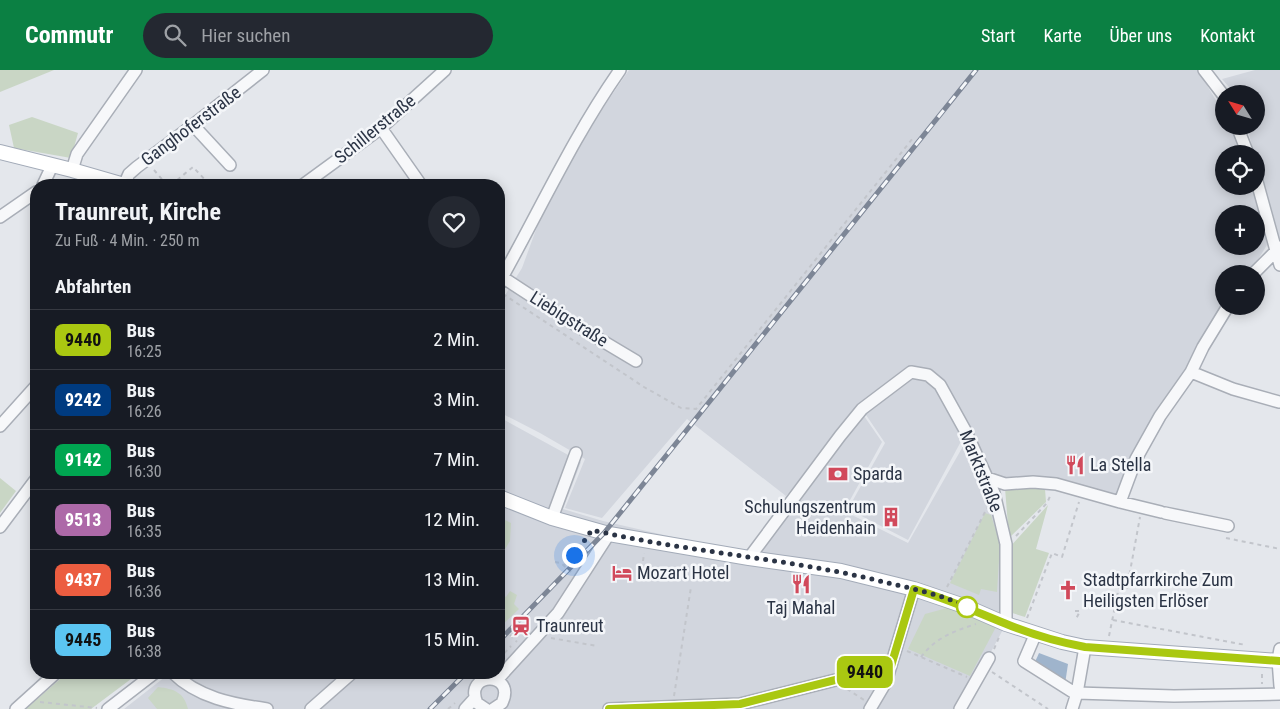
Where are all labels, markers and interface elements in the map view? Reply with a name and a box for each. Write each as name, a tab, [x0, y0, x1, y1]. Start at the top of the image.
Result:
search box	[143, 13, 493, 58]
text: Commutr	[25, 21, 113, 49]
icon: search	[161, 21, 189, 49]
text: Hier suchen	[201, 24, 290, 47]
text: Start	[981, 25, 1015, 46]
text: Karte	[1043, 25, 1082, 46]
text: Über uns	[1110, 25, 1172, 46]
text: Kontakt	[1200, 25, 1255, 46]
street label: Ganghoferstraße	[137, 81, 245, 170]
north arrow	[1215, 85, 1265, 135]
map controls	[1215, 85, 1265, 315]
street label: Schillerstraße	[330, 90, 419, 168]
button: locate	[1215, 145, 1265, 195]
button: heart	[428, 196, 480, 248]
text: Traunreut, Kirche	[55, 198, 221, 226]
button: +	[1215, 205, 1265, 255]
text: Zu Fuß · 4 Min. · 250 m	[55, 231, 199, 250]
button: −	[1215, 265, 1265, 315]
text: Abfahrten	[55, 275, 131, 298]
street label: Liebigstraße	[526, 286, 612, 351]
text: Bus	[126, 319, 155, 342]
text: 2 Min.	[433, 328, 480, 351]
text: 9440	[65, 329, 101, 350]
text: 16:25	[126, 342, 162, 361]
text: Bus	[126, 379, 155, 402]
text: 3 Min.	[433, 388, 480, 411]
text: 9242	[65, 389, 101, 410]
text: 16:26	[126, 402, 162, 421]
street label: Marktstraße	[956, 427, 1007, 515]
text: Bus	[126, 439, 155, 462]
text: 7 Min.	[433, 448, 480, 471]
text: 9142	[65, 449, 101, 470]
restaurant icon: La Stella	[1064, 454, 1086, 476]
place label: La Stella	[1090, 454, 1151, 475]
text: 16:30	[126, 462, 162, 481]
bank icon: Sparda	[827, 463, 849, 485]
place label: Sparda	[853, 463, 903, 484]
place label: Schulungszentrum Heidenhain	[744, 496, 876, 538]
text: Bus	[126, 499, 155, 522]
building icon: Schulungszentrum Heidenhain	[880, 506, 902, 528]
text: 12 Min.	[424, 508, 480, 531]
text: 9513	[65, 509, 101, 530]
text: 16:35	[126, 522, 162, 541]
your location	[562, 543, 587, 568]
text: Bus	[126, 559, 155, 582]
hotel icon: Mozart Hotel	[611, 562, 633, 584]
place label: Mozart Hotel	[637, 562, 730, 583]
text: 13 Min.	[424, 568, 480, 591]
text: 9437	[65, 569, 101, 590]
place label: Stadtpfarrkirche Zum Heiligsten Erlöser	[1083, 569, 1233, 611]
restaurant icon: Taj Mahal	[790, 573, 812, 595]
church icon: Stadtpfarrkirche Zum Heiligsten Erlöser	[1057, 579, 1079, 601]
text: 16:36	[126, 582, 162, 601]
unlabelled marker	[956, 596, 978, 618]
place label: Taj Mahal	[767, 597, 835, 618]
station icon: Traunreut	[510, 615, 532, 637]
place label: Traunreut	[536, 615, 604, 636]
text: Bus	[126, 619, 155, 642]
text: 15 Min.	[424, 628, 480, 651]
text: 9445	[65, 629, 101, 650]
text: 16:38	[126, 642, 162, 661]
line badge: 9440	[830, 656, 900, 688]
text: 9440	[847, 661, 883, 682]

